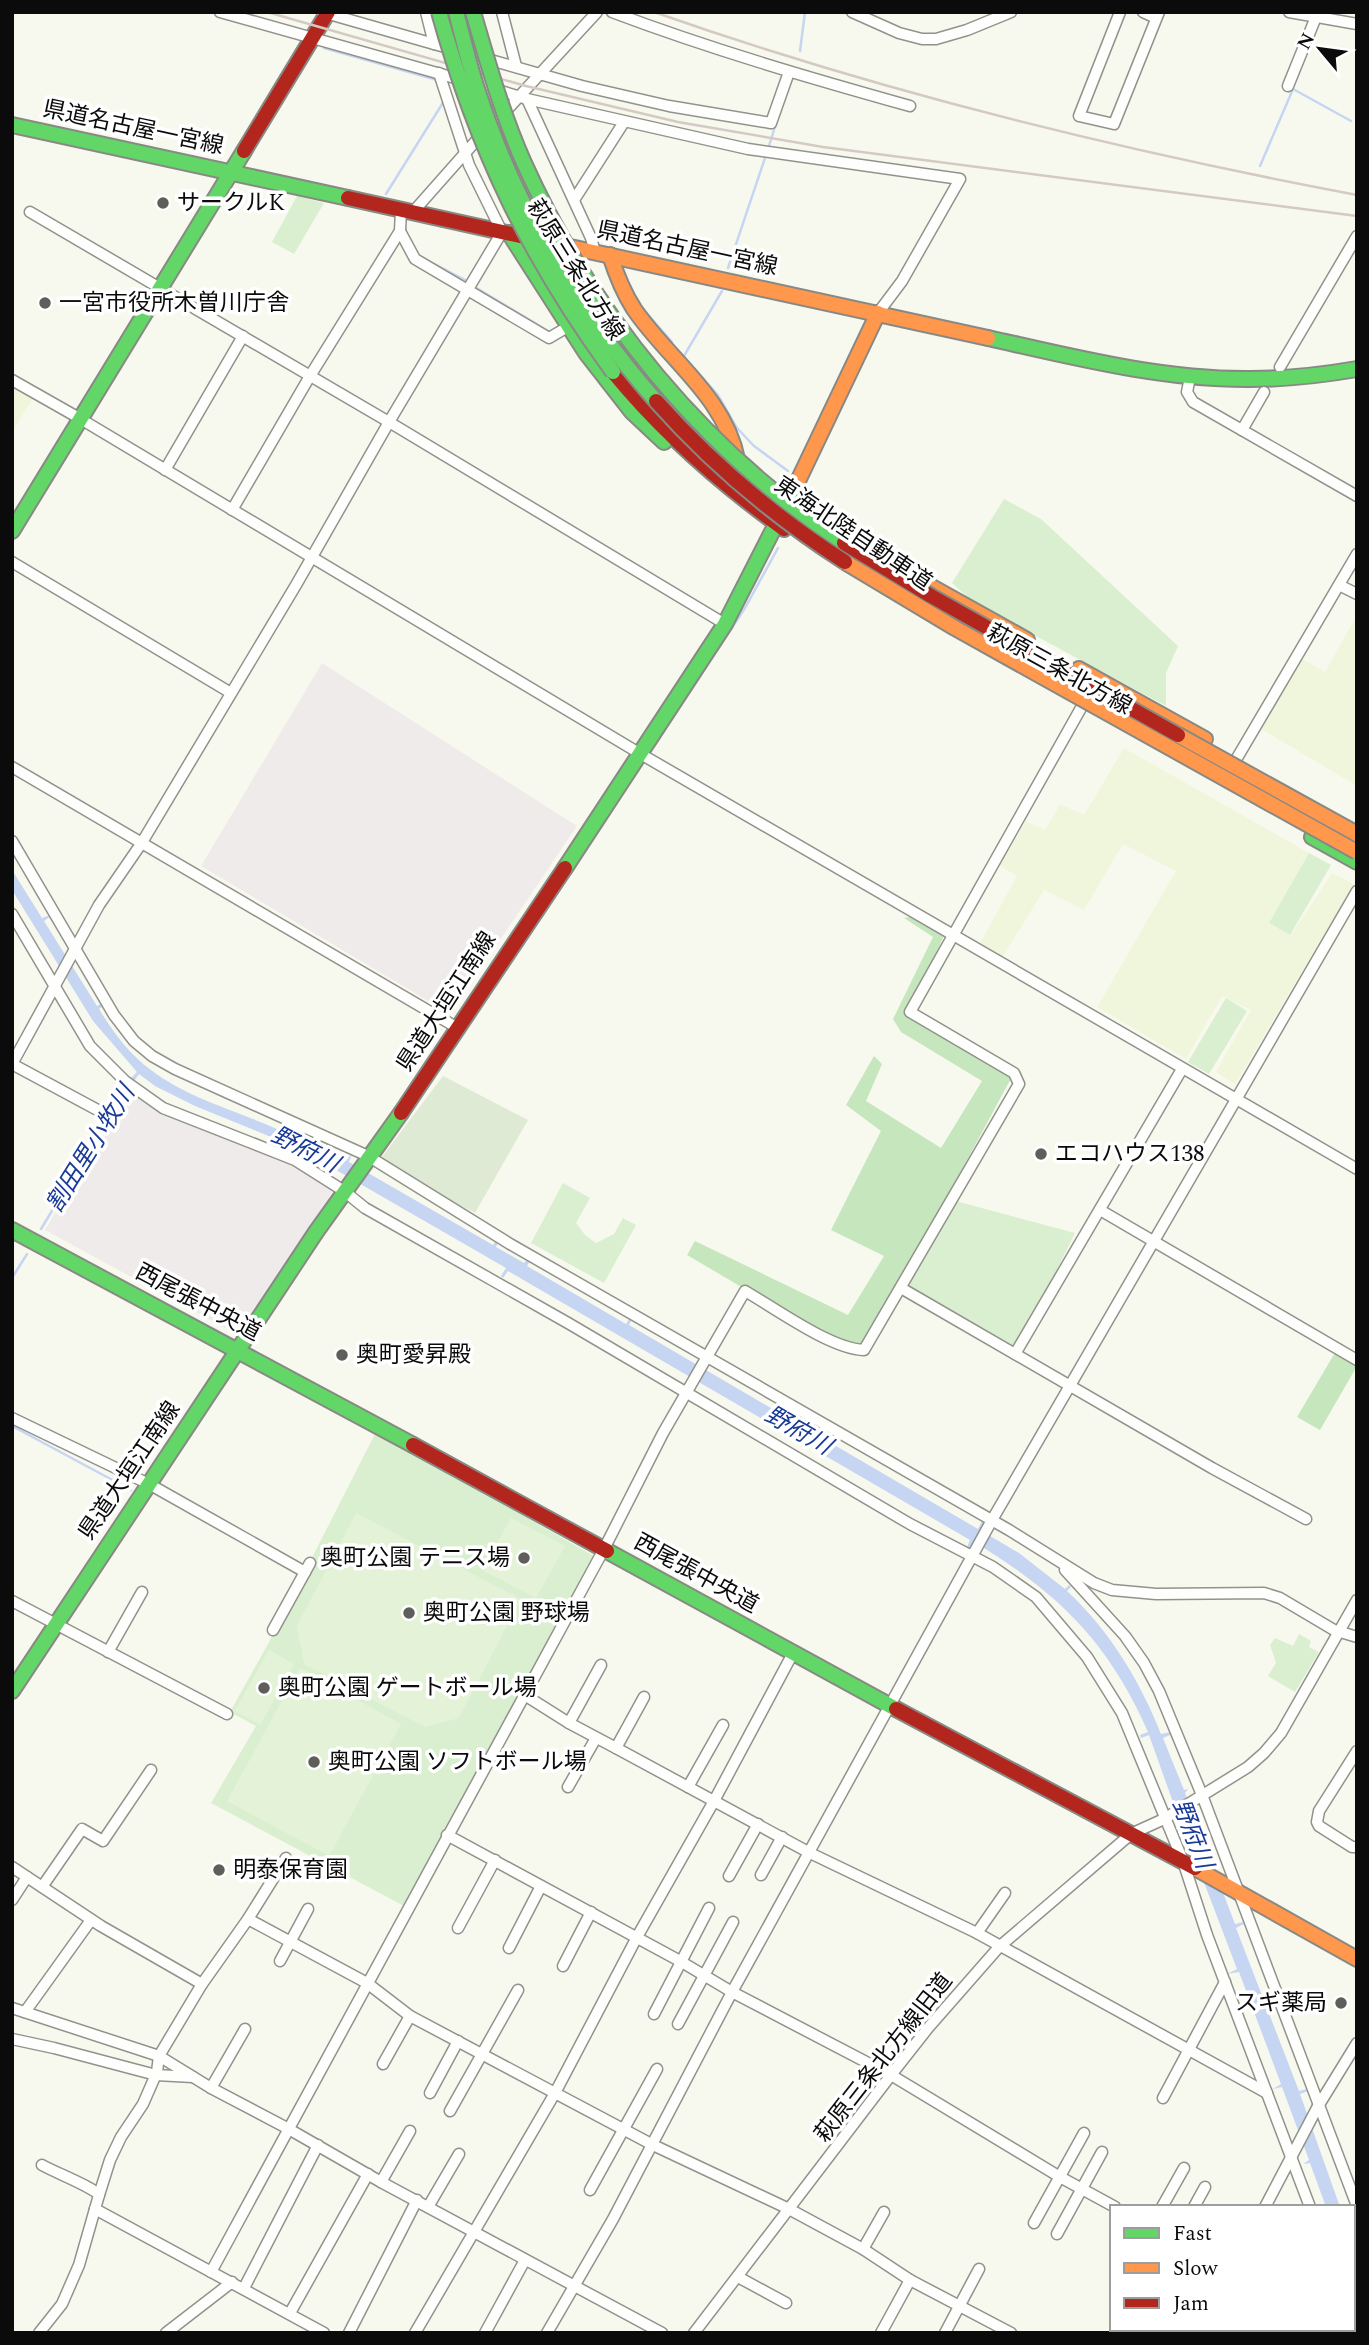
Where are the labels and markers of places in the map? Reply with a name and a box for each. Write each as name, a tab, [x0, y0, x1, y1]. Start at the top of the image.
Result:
place label: サークルK	[177, 186, 285, 221]
marker: サークルK	[155, 195, 171, 211]
place label: 一宮市役所木曽川庁舎	[59, 286, 289, 321]
marker: 一宮市役所木曽川庁舎	[37, 295, 53, 311]
place label: エコハウス138	[1055, 1137, 1205, 1172]
marker: エコハウス138	[1033, 1146, 1049, 1162]
place label: 奥町愛昇殿	[356, 1338, 471, 1373]
marker: 奥町愛昇殿	[334, 1347, 350, 1363]
place label: 奥町公園 テニス場	[320, 1541, 510, 1576]
marker: 奥町公園 テニス場	[516, 1550, 532, 1566]
place label: 奥町公園 野球場	[423, 1596, 590, 1631]
marker: 奥町公園 野球場	[401, 1605, 417, 1621]
place label: 奥町公園 ゲートボール場	[278, 1671, 537, 1706]
marker: 奥町公園 ゲートボール場	[256, 1680, 272, 1696]
place label: 奥町公園 ソフトボール場	[328, 1745, 587, 1780]
marker: 奥町公園 ソフトボール場	[306, 1754, 322, 1770]
place label: 明泰保育園	[233, 1853, 348, 1888]
marker: 明泰保育園	[211, 1862, 227, 1878]
place label: スギ薬局	[1235, 1986, 1327, 2021]
marker: スギ薬局	[1333, 1995, 1349, 2011]

